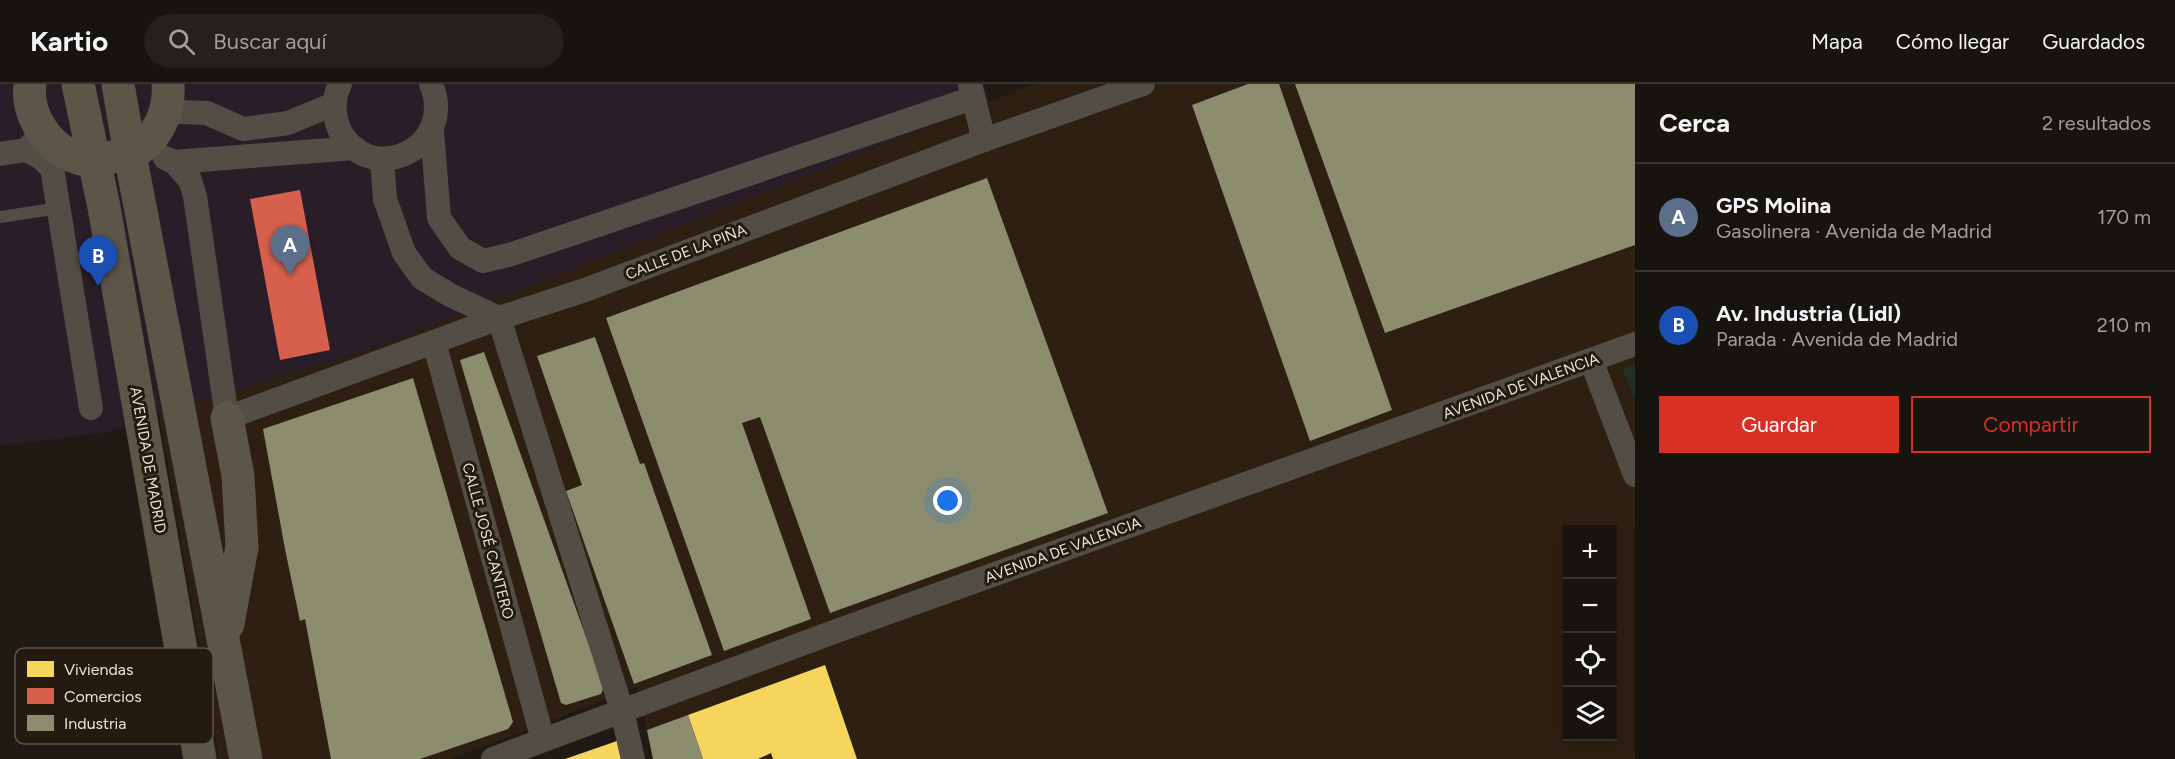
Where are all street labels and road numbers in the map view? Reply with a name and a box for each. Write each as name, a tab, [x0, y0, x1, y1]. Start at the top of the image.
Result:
street label: CALLE DE LA PIÑA	[623, 221, 749, 283]
street label: AVENIDA DE VALENCIA	[1440, 349, 1602, 423]
street label: AVENIDA DE MADRID	[126, 385, 170, 535]
street label: CALLE JOSÉ CANTERO	[458, 461, 518, 621]
street label: AVENIDA DE VALENCIA	[982, 513, 1144, 587]

